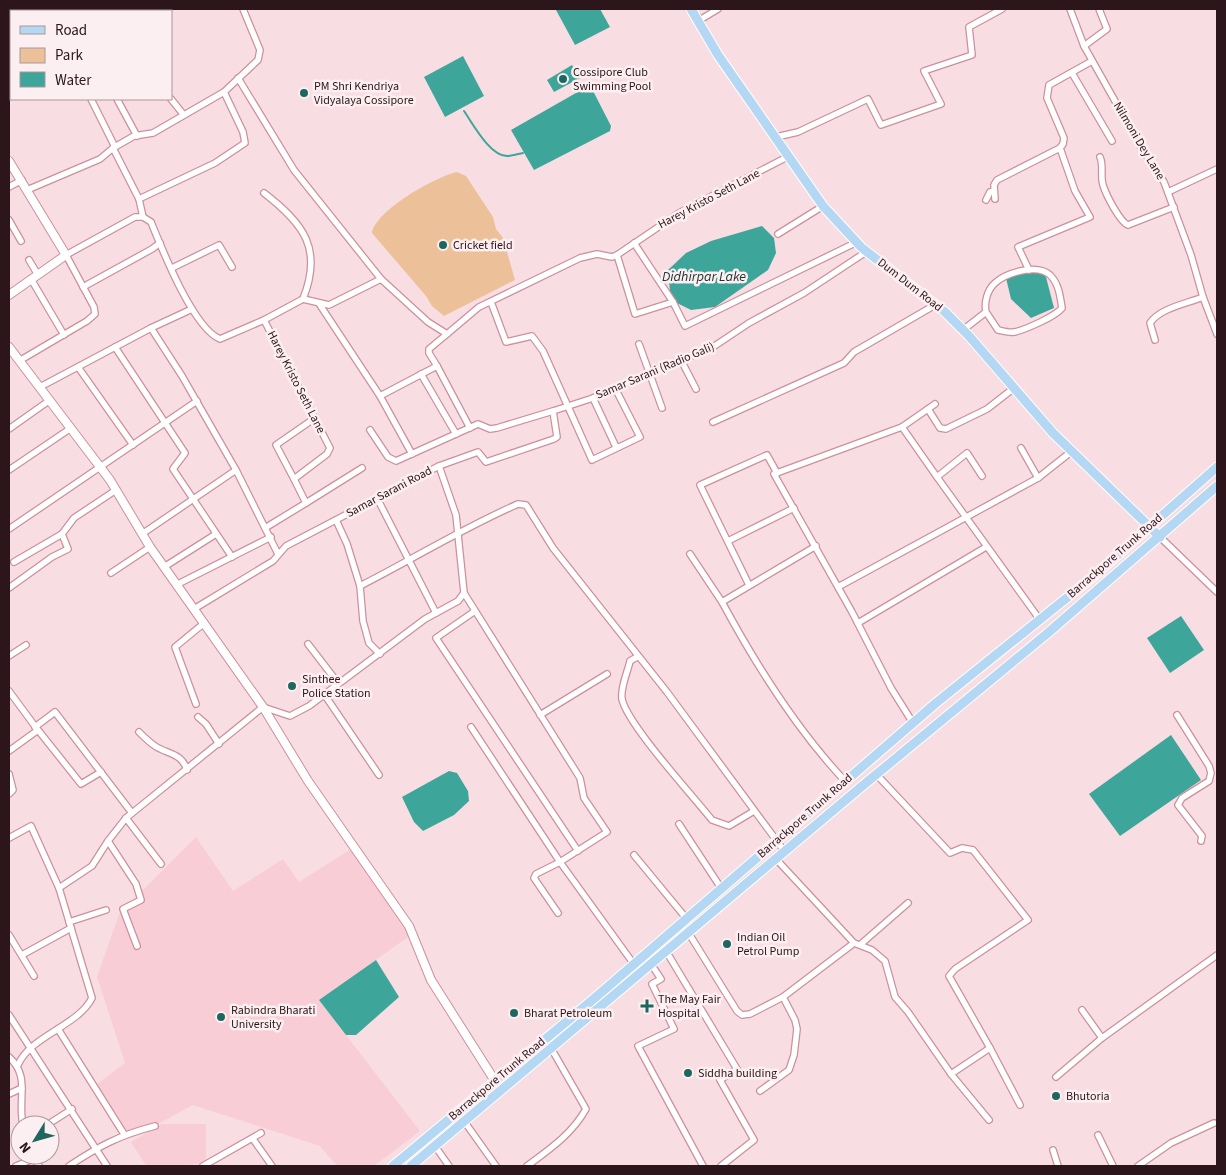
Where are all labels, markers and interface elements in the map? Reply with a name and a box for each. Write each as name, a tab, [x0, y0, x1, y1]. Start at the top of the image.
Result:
legend	[10, 10, 172, 100]
text: Road	[55, 20, 87, 41]
text: Park	[55, 45, 84, 66]
place label: Cossipore Club Swimming Pool	[573, 64, 651, 95]
text: Water	[55, 70, 92, 91]
marker: Cossipore Club Swimming Pool	[557, 73, 569, 85]
place label: PM Shri Kendriya Vidyalaya Cossipore	[314, 78, 414, 109]
marker: PM Shri Kendriya Vidyalaya Cossipore	[298, 87, 310, 99]
street label: Nilmoni Dey Lane	[1109, 99, 1169, 183]
street label: Harey Kristo Seth Lane	[655, 165, 763, 233]
place label: Cricket field	[453, 237, 513, 254]
marker: Cricket field	[437, 239, 449, 251]
street label: Dum Dum Road	[874, 254, 946, 316]
water label: Didhirpar Lake	[662, 267, 746, 287]
street label: Harey Kristo Seth Lane	[263, 328, 329, 436]
street label: Samar Sarani (Radio Gali)	[593, 338, 717, 404]
street label: Samar Sarani Road	[343, 462, 435, 522]
street label: Barrackpore Trunk Road	[1064, 510, 1166, 602]
place label: Sinthee Police Station	[302, 671, 370, 702]
marker: Sinthee Police Station	[286, 680, 298, 692]
street label: Barrackpore Trunk Road	[754, 770, 856, 862]
place label: Indian Oil Petrol Pump	[737, 929, 800, 960]
marker: Indian Oil Petrol Pump	[721, 938, 733, 950]
place label: The May Fair Hospital	[658, 991, 722, 1022]
marker: The May Fair Hospital	[640, 999, 654, 1013]
place label: Rabindra Bharati University	[231, 1002, 315, 1033]
place label: Bharat Petroleum	[524, 1005, 612, 1022]
marker: Bharat Petroleum	[508, 1007, 520, 1019]
marker: Rabindra Bharati University	[215, 1011, 227, 1023]
street label: Barrackpore Trunk Road	[445, 1033, 549, 1125]
place label: Siddha building	[698, 1065, 777, 1082]
marker: Siddha building	[682, 1067, 694, 1079]
place label: Bhutoria	[1066, 1088, 1110, 1105]
marker: Bhutoria	[1050, 1090, 1062, 1102]
north arrow	[10, 1115, 60, 1165]
text: N	[15, 1137, 36, 1157]

